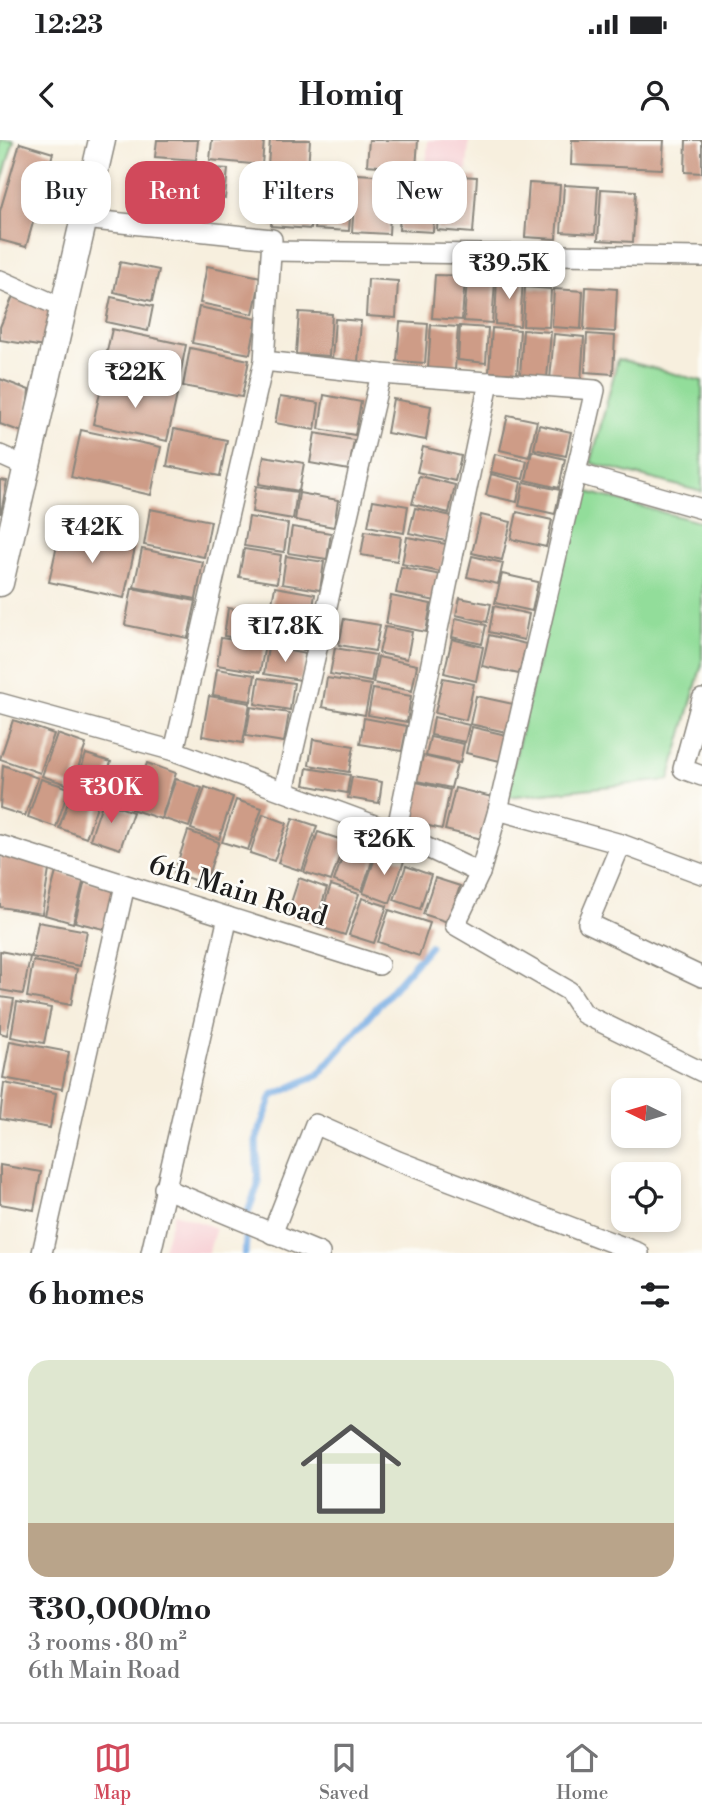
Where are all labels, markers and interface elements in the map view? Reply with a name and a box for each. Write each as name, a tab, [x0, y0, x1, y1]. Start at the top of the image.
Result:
text: 12:23	[35, 9, 103, 41]
text: Homiq	[299, 75, 403, 115]
icon: back	[28, 76, 66, 114]
icon: person	[636, 76, 674, 114]
chip: Buy	[21, 161, 111, 224]
chip: Rent	[125, 161, 225, 224]
chip: Filters	[239, 161, 358, 224]
chip: New	[372, 161, 467, 224]
pin: ₹39.5K	[452, 242, 566, 301]
text: ₹39.5K	[468, 250, 550, 278]
pin: ₹22K	[94, 350, 176, 410]
text: ₹22K	[104, 359, 166, 387]
pin: ₹42K	[51, 506, 133, 565]
text: ₹42K	[61, 514, 123, 542]
pin: ₹17.8K	[228, 604, 342, 664]
text: ₹17.8K	[247, 613, 323, 641]
pin: ₹30K	[70, 766, 152, 825]
text: ₹30K	[79, 774, 143, 802]
pin: ₹26K	[343, 818, 425, 877]
text: ₹26K	[353, 826, 415, 854]
street label: 6th Main Road	[144, 847, 332, 935]
north arrow	[611, 1078, 681, 1148]
map controls	[611, 1078, 681, 1232]
button: locate	[611, 1162, 681, 1232]
text: 6 homes	[28, 1276, 144, 1314]
icon: filters	[636, 1276, 674, 1314]
icon: home	[288, 1406, 414, 1532]
text: ₹30,000/mo	[28, 1591, 211, 1629]
text: 3 rooms · 80 m²	[28, 1629, 187, 1657]
text: 6th Main Road	[28, 1657, 180, 1685]
tab: Map	[94, 1739, 132, 1805]
tab: Saved	[319, 1739, 369, 1805]
tab: Home	[556, 1739, 608, 1805]

